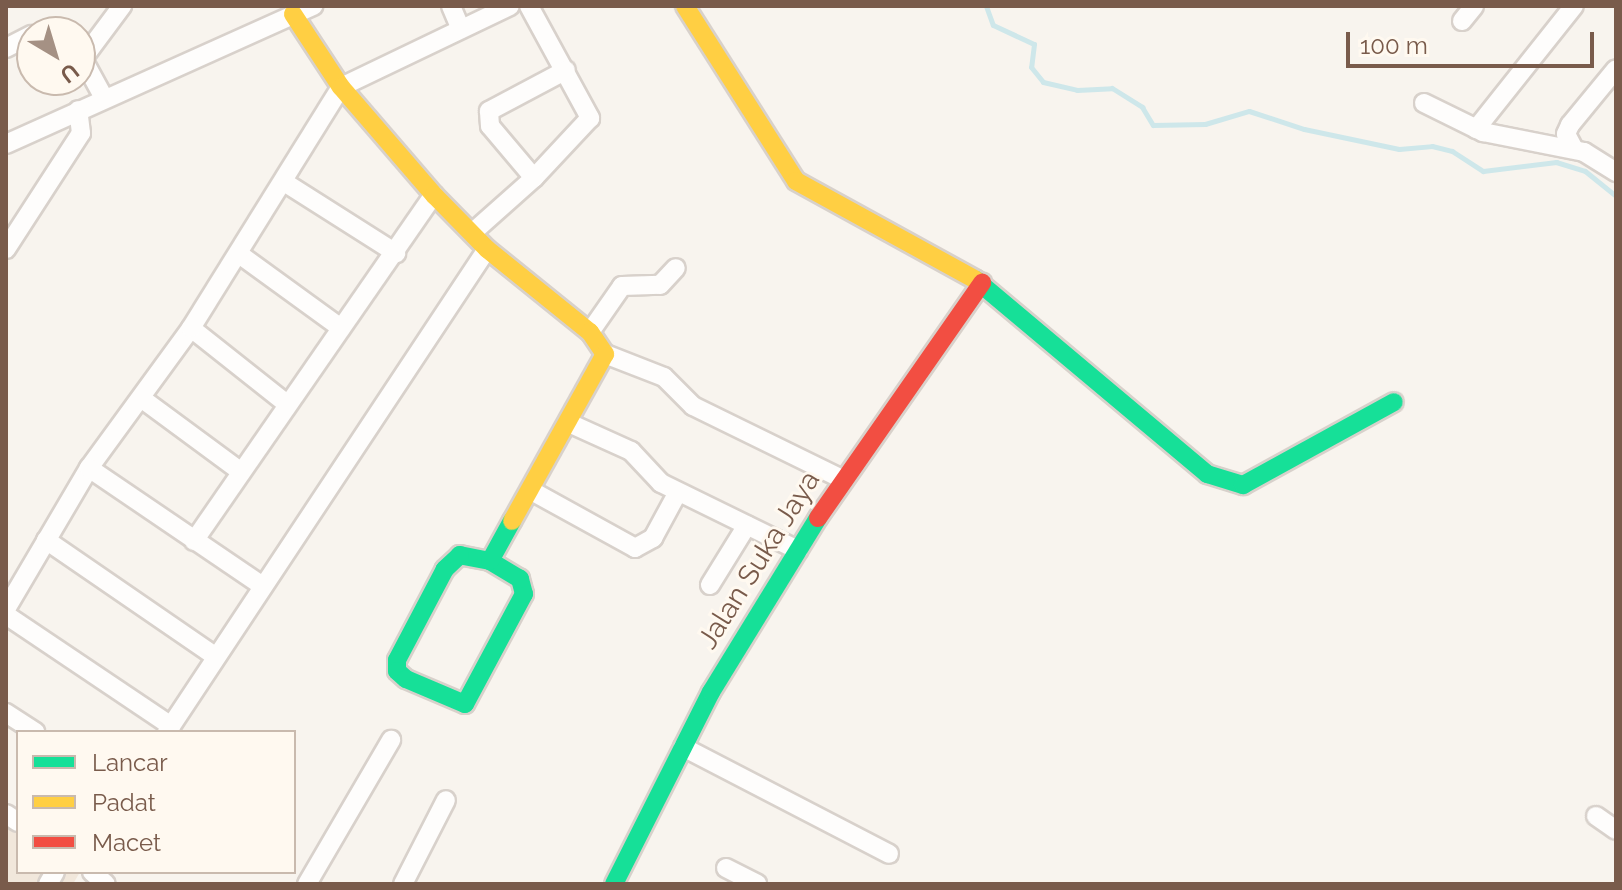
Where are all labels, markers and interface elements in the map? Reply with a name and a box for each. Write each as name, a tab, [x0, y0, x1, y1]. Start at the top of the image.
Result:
north arrow	[16, 16, 96, 96]
scale bar	[1350, 16, 1598, 66]
text: 100 m	[1360, 31, 1428, 60]
text: U	[55, 58, 84, 89]
street label: Jalan Suka Jaya	[691, 465, 827, 655]
legend	[16, 730, 296, 874]
text: Lancar	[92, 748, 168, 777]
text: Padat	[92, 788, 156, 817]
text: Macet	[92, 828, 161, 857]

